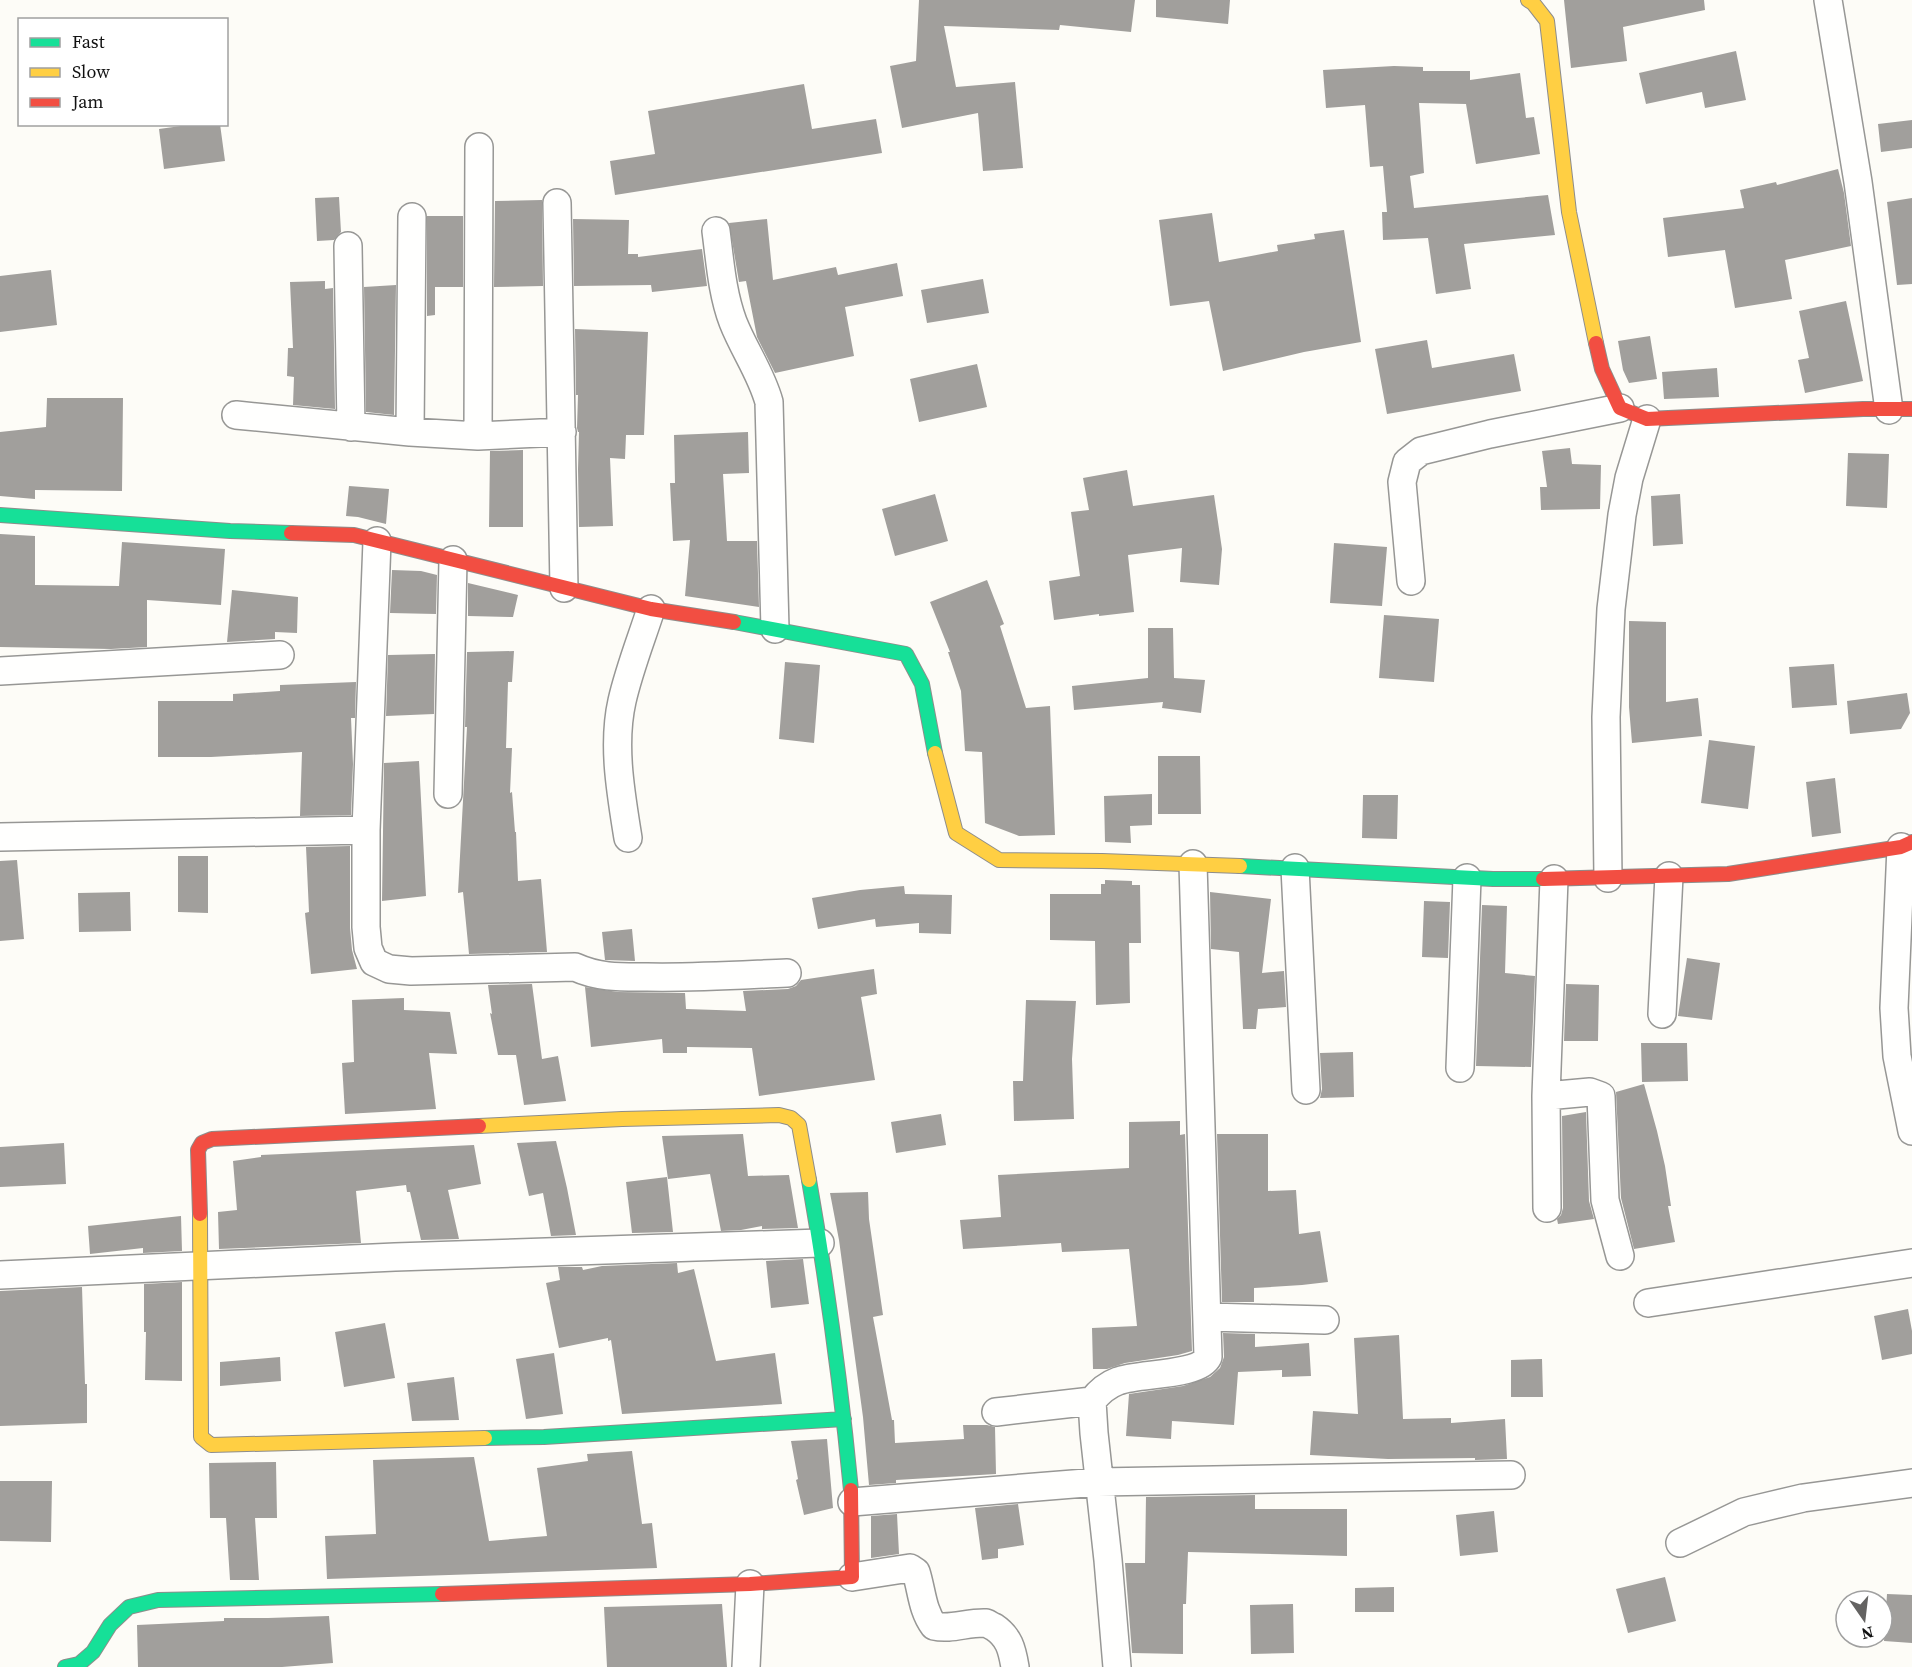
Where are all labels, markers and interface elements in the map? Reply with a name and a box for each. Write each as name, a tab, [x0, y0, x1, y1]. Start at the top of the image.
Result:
legend	[18, 18, 228, 126]
text: Fast	[72, 29, 105, 54]
text: Slow	[72, 59, 110, 84]
text: Jam	[71, 89, 104, 114]
north arrow	[1834, 1589, 1894, 1649]
text: N	[1859, 1621, 1876, 1646]

